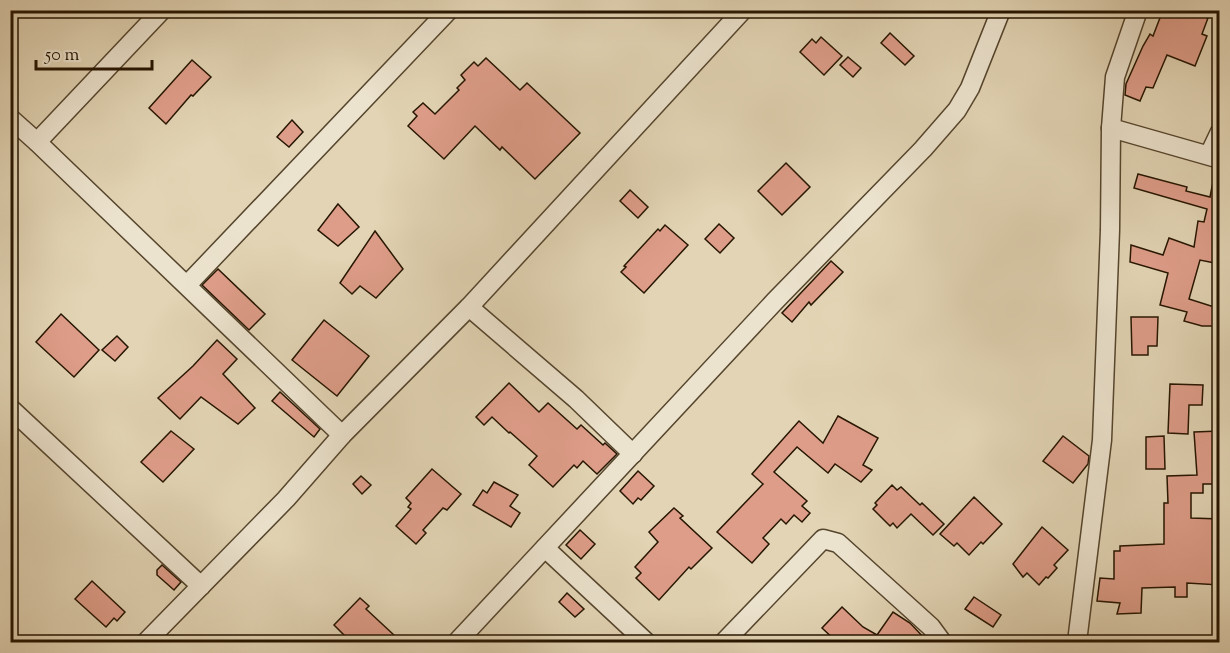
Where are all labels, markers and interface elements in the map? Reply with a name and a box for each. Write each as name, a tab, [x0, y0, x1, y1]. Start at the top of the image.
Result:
scale bar	[36, 33, 152, 71]
text: 50 m	[44, 43, 80, 69]

